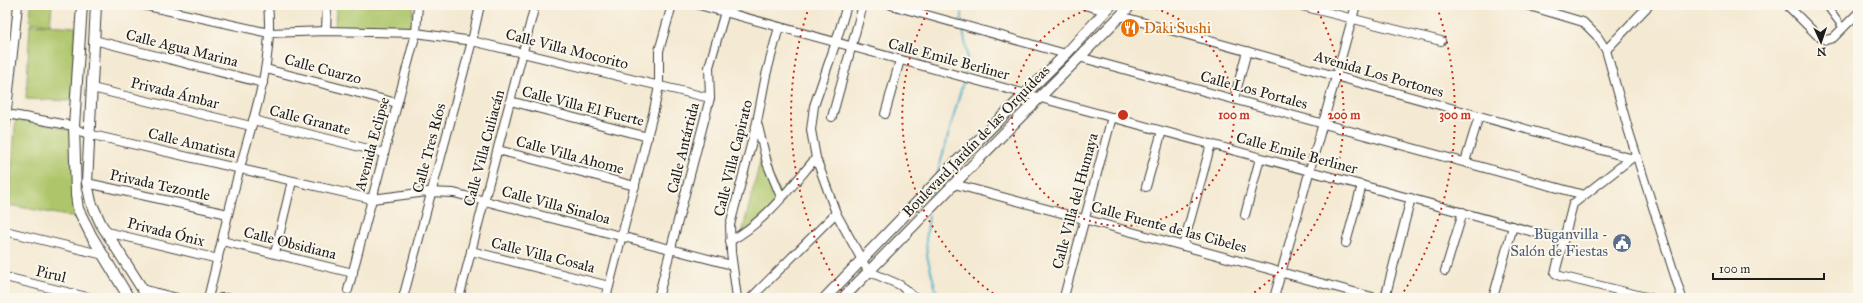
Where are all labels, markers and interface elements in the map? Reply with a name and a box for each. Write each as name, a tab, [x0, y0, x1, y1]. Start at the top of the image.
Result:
restaurant icon: Daki Sushi	[1119, 17, 1141, 39]
place label: Daki Sushi	[1144, 19, 1211, 37]
north arrow	[1801, 22, 1841, 62]
street label: Calle Agua Marina	[124, 25, 241, 71]
street label: Calle Villa Mocorito	[504, 25, 631, 73]
street label: Calle Emile Berliner	[886, 34, 1012, 84]
text: N	[1816, 45, 1827, 58]
street label: Avenida Los Portones	[1311, 47, 1446, 101]
street label: Calle Cuarzo	[283, 50, 364, 88]
street label: Boulevard Jardín de las Orquídeas	[899, 61, 1054, 221]
street label: Calle Los Portales	[1198, 67, 1310, 113]
street label: Privada Ámbar	[129, 72, 222, 113]
street label: Calle Villa El Fuerte	[520, 82, 646, 130]
street label: Calle Villa Culiacán	[460, 88, 508, 208]
street label: Avenida Eclipse	[351, 95, 393, 194]
street label: Calle Villa Capirato	[710, 98, 756, 218]
street label: Calle Antártida	[663, 100, 703, 195]
street label: Calle Granate	[268, 101, 352, 139]
street label: Calle Tres Ríos	[408, 101, 450, 195]
centre of rings	[1116, 108, 1130, 122]
text: 100 m	[1218, 108, 1251, 122]
text: 200 m	[1328, 108, 1361, 122]
text: 300 m	[1439, 108, 1472, 123]
street label: Calle Amatista	[146, 124, 238, 162]
street label: Calle Emile Berliner	[1234, 128, 1360, 178]
street label: Calle Villa del Humaya	[1048, 130, 1102, 271]
street label: Calle Villa Ahome	[514, 132, 626, 178]
street label: Privada Tezontle	[108, 166, 212, 204]
street label: Calle Villa Sinaloa	[500, 182, 613, 228]
street label: Calle Fuente de las Cibeles	[1089, 198, 1249, 256]
street label: Privada Ónix	[125, 213, 207, 250]
street label: Calle Obsidiana	[242, 223, 339, 263]
place label: Buganvilla - Salón de Fiestas	[1510, 225, 1608, 260]
public building icon: Buganvilla - Salón de Fiestas	[1611, 232, 1633, 254]
street label: Calle Villa Cosala	[489, 233, 597, 277]
scale bar	[1713, 255, 1824, 281]
street label: Pirul	[34, 262, 69, 287]
text: 100 m	[1719, 262, 1750, 276]

